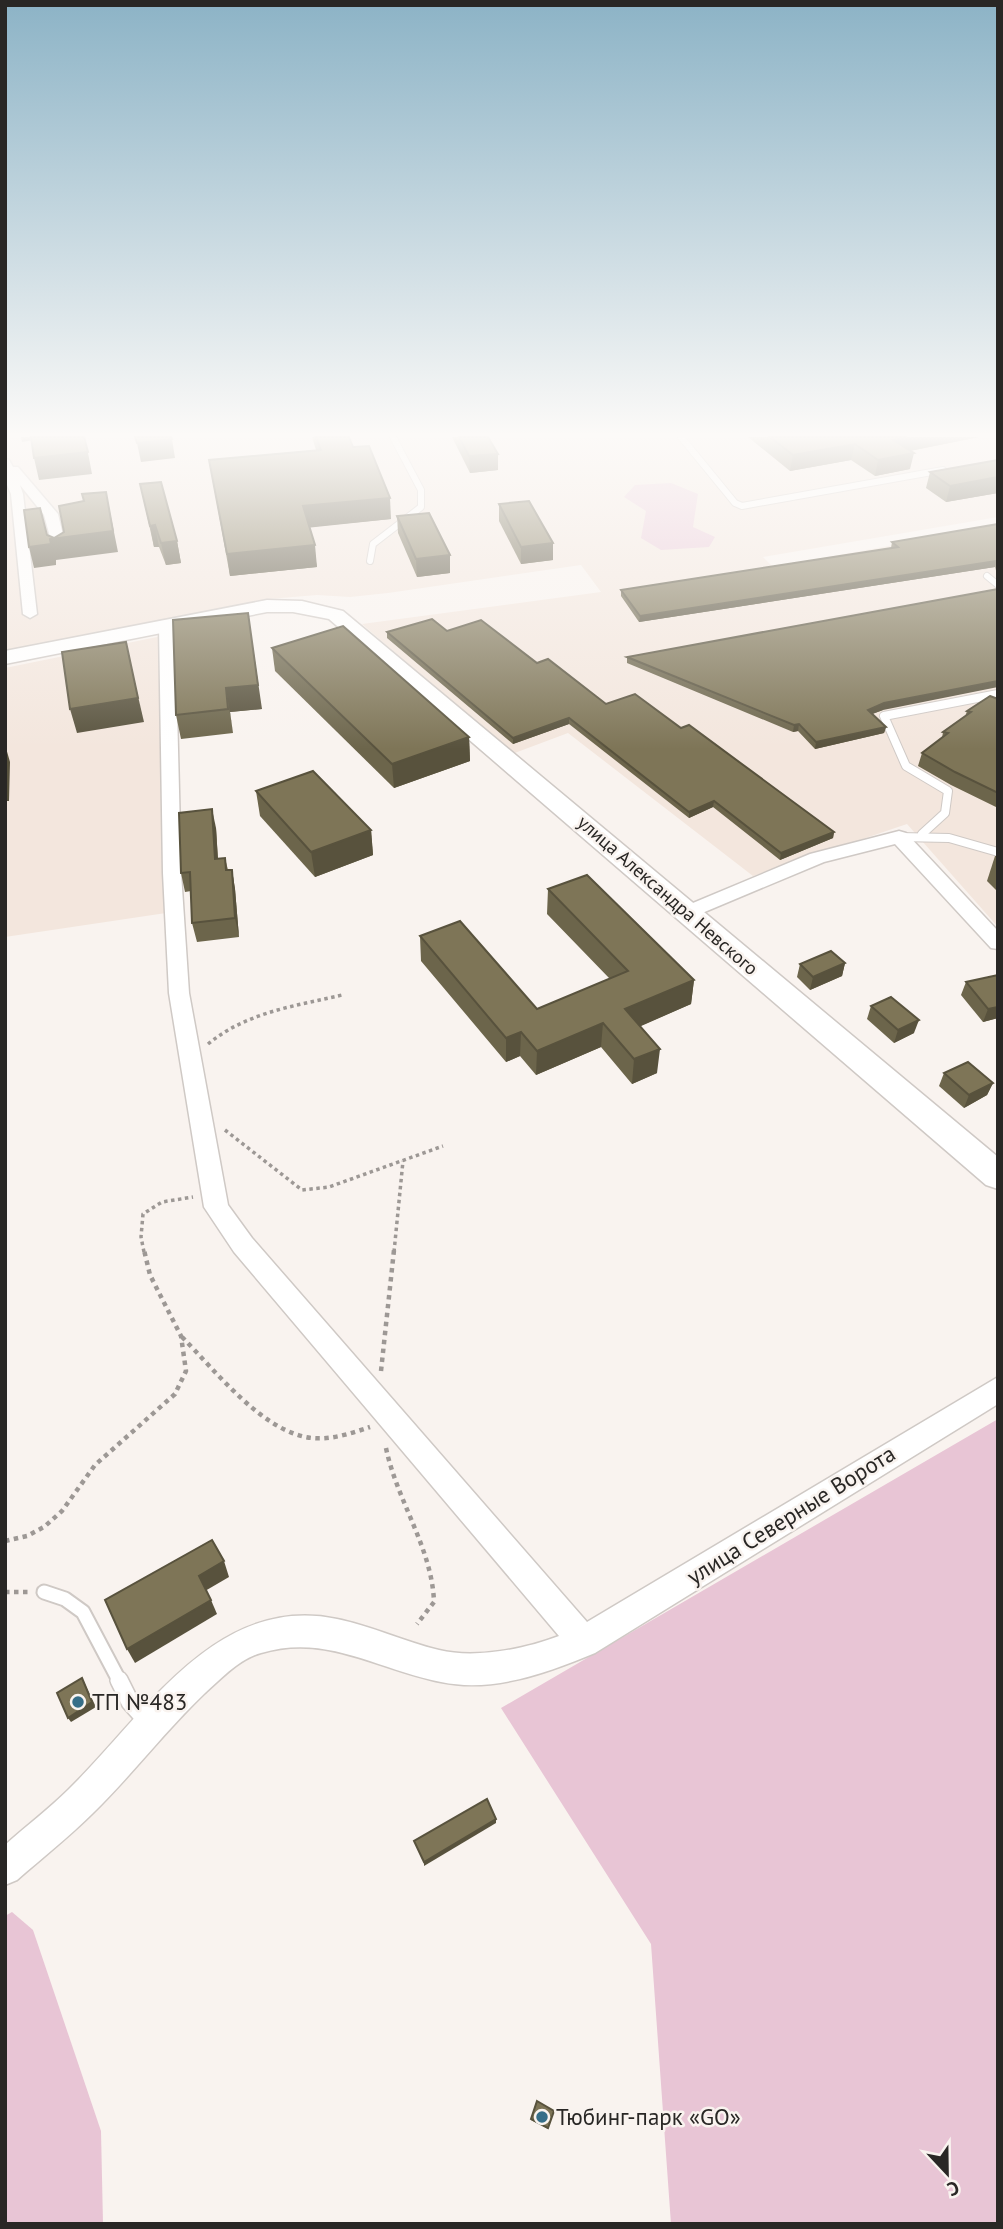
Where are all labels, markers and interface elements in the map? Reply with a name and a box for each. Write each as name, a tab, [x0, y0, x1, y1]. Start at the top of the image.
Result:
street label: улица Александра Невского	[573, 810, 763, 980]
street label: улица Северные Ворота	[681, 1439, 900, 1591]
place label: ТП №483	[92, 1687, 187, 1716]
marker: ТП №483	[70, 1694, 86, 1710]
place label: Тюбинг-парк «GO»	[556, 2102, 741, 2131]
marker: Тюбинг-парк «GO»	[534, 2109, 550, 2125]
north arrow	[912, 2138, 982, 2208]
text: С	[944, 2176, 963, 2202]

